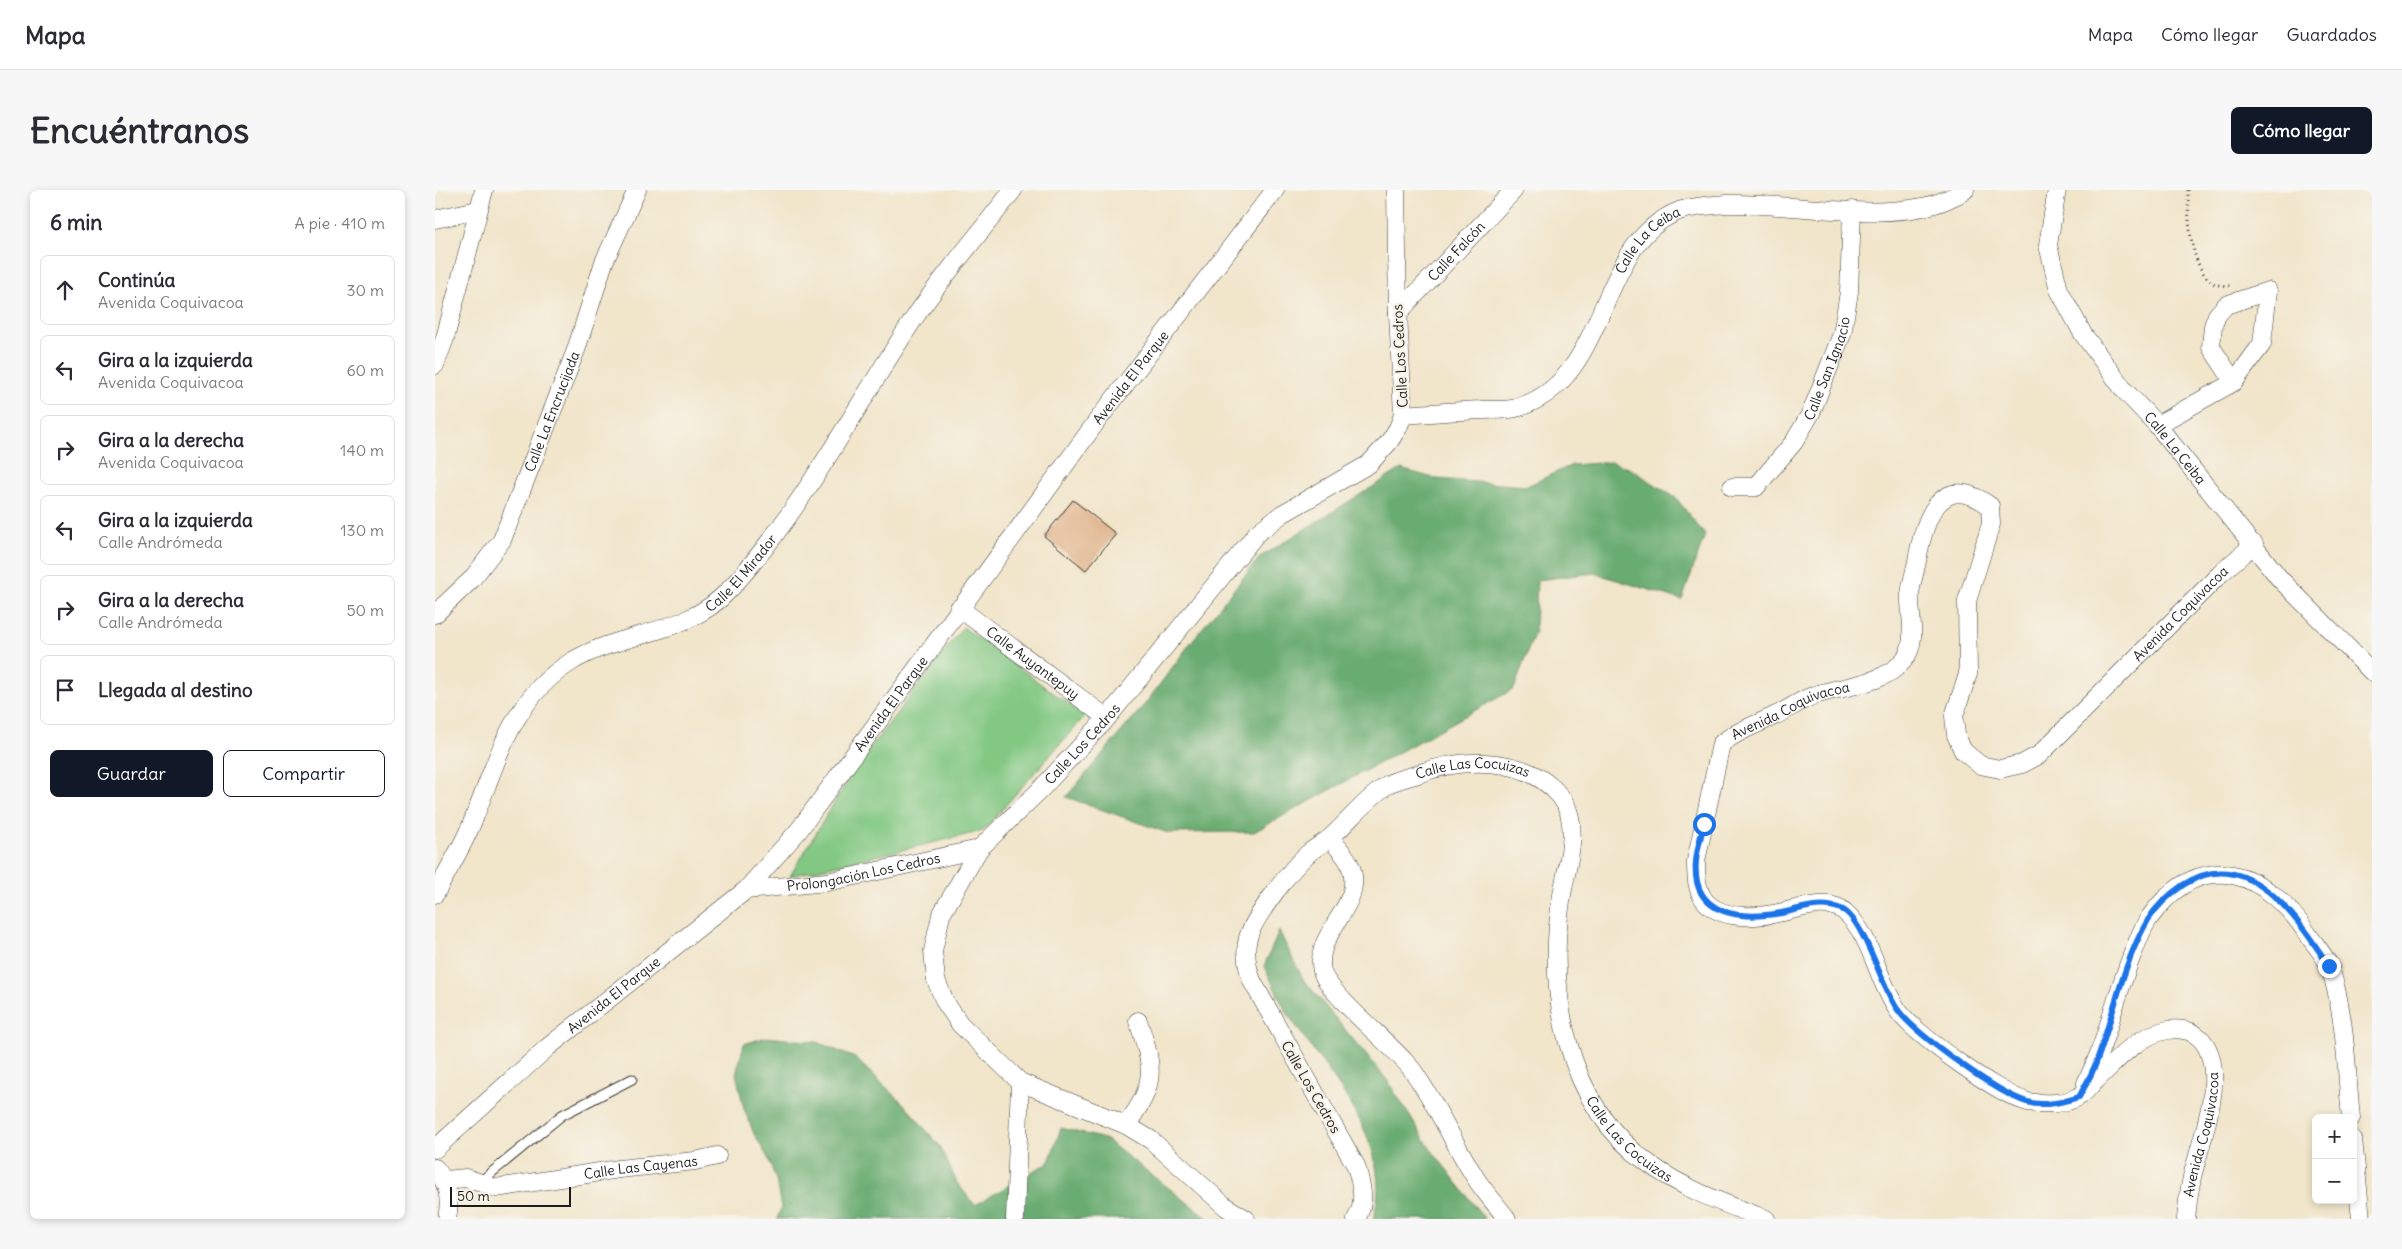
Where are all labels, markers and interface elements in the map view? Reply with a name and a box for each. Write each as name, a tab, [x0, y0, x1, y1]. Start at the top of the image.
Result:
text: Mapa	[25, 20, 85, 50]
text: Mapa	[2088, 23, 2133, 46]
text: Cómo llegar	[2161, 23, 2258, 46]
text: Guardados	[2286, 23, 2377, 46]
button: Cómo llegar	[2231, 107, 2372, 154]
text: Encuéntranos	[30, 108, 249, 152]
street label: Calle La Ceiba	[1611, 203, 1683, 277]
text: 6 min	[50, 209, 102, 236]
text: A pie · 410 m	[295, 213, 385, 233]
street label: Calle Falcón	[1424, 217, 1489, 285]
text: Continúa	[98, 268, 175, 292]
icon: ahead	[51, 276, 79, 304]
text: 30 m	[347, 280, 384, 300]
text: Avenida Coquivacoa	[98, 292, 244, 312]
street label: Calle Los Cedros	[1388, 304, 1412, 408]
street label: Calle San Ignacio	[1800, 315, 1854, 424]
street label: Avenida El Parque	[1089, 327, 1172, 428]
text: Gira a la izquierda	[98, 348, 253, 372]
street label: Calle La Encrucijada	[520, 349, 584, 474]
icon: left	[51, 356, 79, 384]
text: 60 m	[346, 360, 384, 380]
text: Avenida Coquivacoa	[98, 372, 244, 392]
street label: Calle La Ceiba	[2140, 408, 2210, 488]
text: Gira a la derecha	[98, 428, 244, 452]
icon: right	[51, 436, 79, 464]
text: 140 m	[340, 440, 384, 460]
text: Avenida Coquivacoa	[98, 452, 244, 472]
text: Gira a la izquierda	[98, 508, 253, 532]
icon: left	[51, 516, 79, 544]
text: 130 m	[340, 520, 384, 540]
street label: Calle El Mirador	[702, 531, 781, 616]
text: Calle Andrómeda	[98, 532, 223, 552]
street label: Avenida Coquivacoa	[2129, 562, 2232, 665]
text: Gira a la derecha	[98, 588, 244, 612]
icon: right	[51, 596, 79, 624]
text: 50 m	[346, 600, 384, 620]
text: Calle Andrómeda	[98, 612, 223, 632]
street label: Calle Auyantepuy	[983, 622, 1083, 703]
street label: Avenida El Parque	[850, 653, 932, 755]
icon: arrive	[51, 676, 79, 704]
text: Llegada al destino	[98, 678, 253, 702]
street label: Avenida Coquivacoa	[1728, 678, 1851, 744]
street label: Calle Los Cedros	[1041, 700, 1124, 788]
button: Guardar	[50, 750, 213, 797]
button: Compartir	[223, 750, 385, 797]
street label: Calle Las Cocuizas	[1413, 754, 1533, 783]
route start	[1693, 813, 1716, 836]
street label: Prolongación Los Cedros	[786, 849, 942, 895]
street label: Avenida El Parque	[563, 953, 664, 1037]
route end	[2318, 955, 2341, 978]
street label: Calle Los Cedros	[1277, 1038, 1345, 1136]
street label: Avenida Coquivacoa	[2179, 1072, 2222, 1198]
street label: Calle Las Cocuizas	[1582, 1093, 1676, 1186]
map controls	[2312, 1114, 2357, 1204]
button: +	[2312, 1114, 2357, 1159]
street label: Calle Las Cayenas	[583, 1152, 699, 1183]
button: −	[2312, 1159, 2357, 1204]
scale bar	[450, 1184, 571, 1207]
text: 50 m	[457, 1187, 490, 1205]

